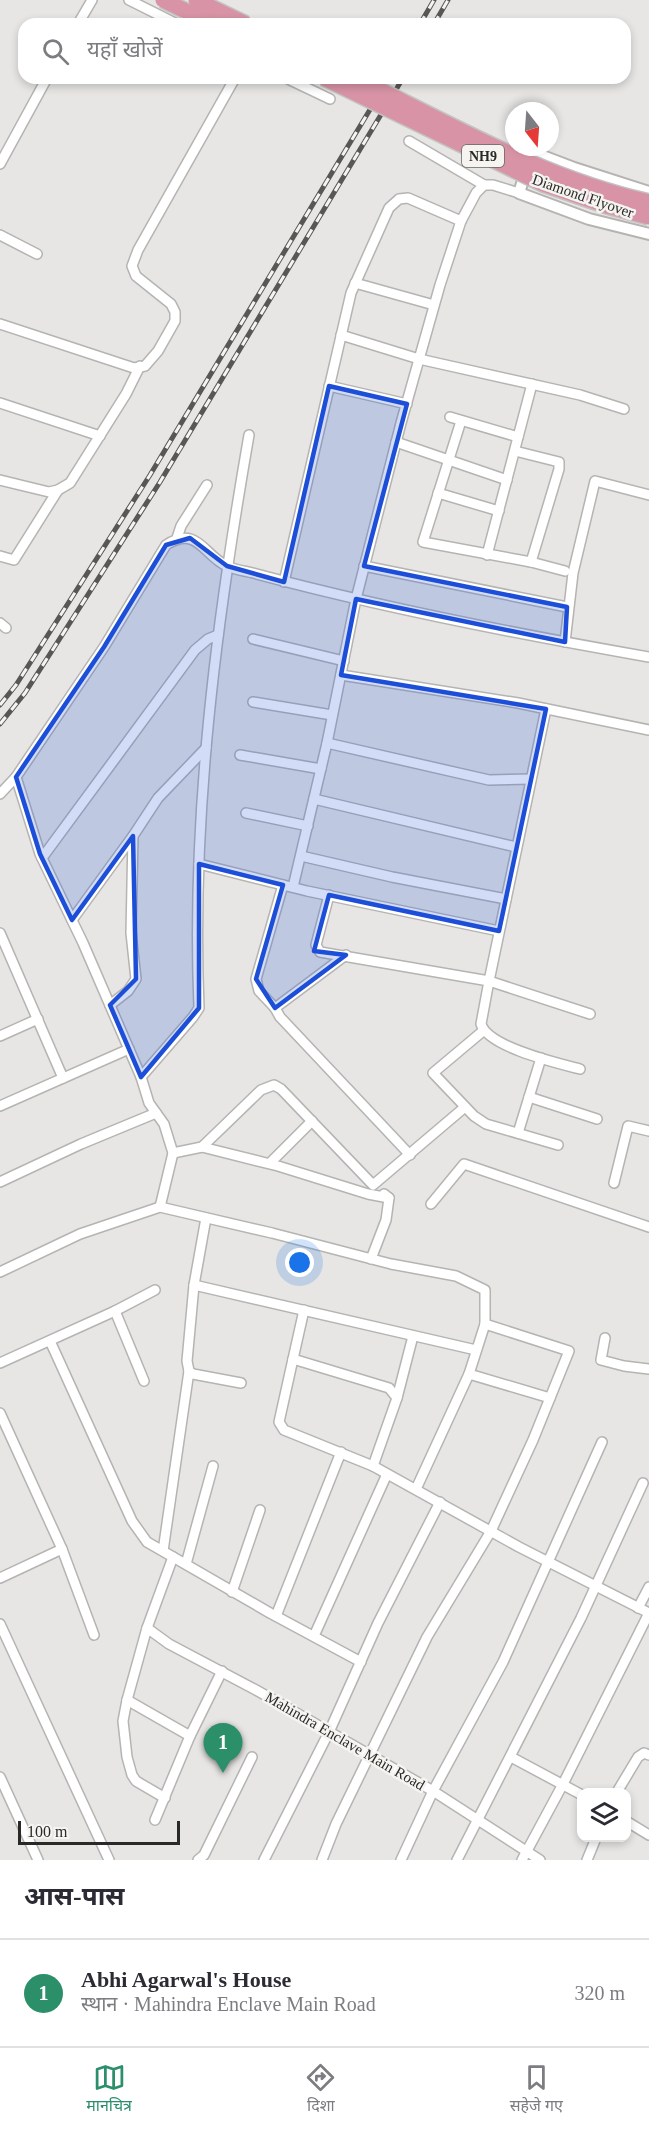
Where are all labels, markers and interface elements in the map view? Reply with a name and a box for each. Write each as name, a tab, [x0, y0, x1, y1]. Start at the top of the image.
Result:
search box	[18, 18, 631, 84]
icon: search	[39, 35, 72, 68]
text: यहाँ खोजें	[87, 37, 163, 62]
north arrow	[505, 102, 559, 156]
road number: NH9	[462, 145, 504, 167]
street label: Diamond Flyover	[530, 171, 636, 221]
your location	[285, 1248, 314, 1277]
street label: Mahindra Enclave Main Road	[263, 1689, 428, 1793]
pin: 1	[204, 1724, 242, 1773]
map controls	[577, 1788, 631, 1842]
button: layers	[577, 1788, 631, 1842]
scale bar	[18, 1818, 180, 1846]
text: 100 m	[27, 1823, 67, 1840]
text: आस-पास	[24, 1882, 124, 1911]
text: Abhi Agarwal's House	[81, 1967, 291, 1992]
text: 1	[39, 1982, 49, 2004]
text: 320 m	[574, 1982, 625, 2004]
text: स्थान · Mahindra Enclave Main Road	[81, 1993, 376, 2015]
tab: मानचित्र	[86, 2061, 132, 2118]
tab: दिशा	[304, 2061, 337, 2118]
tab: सहेजे गए	[510, 2061, 563, 2118]

